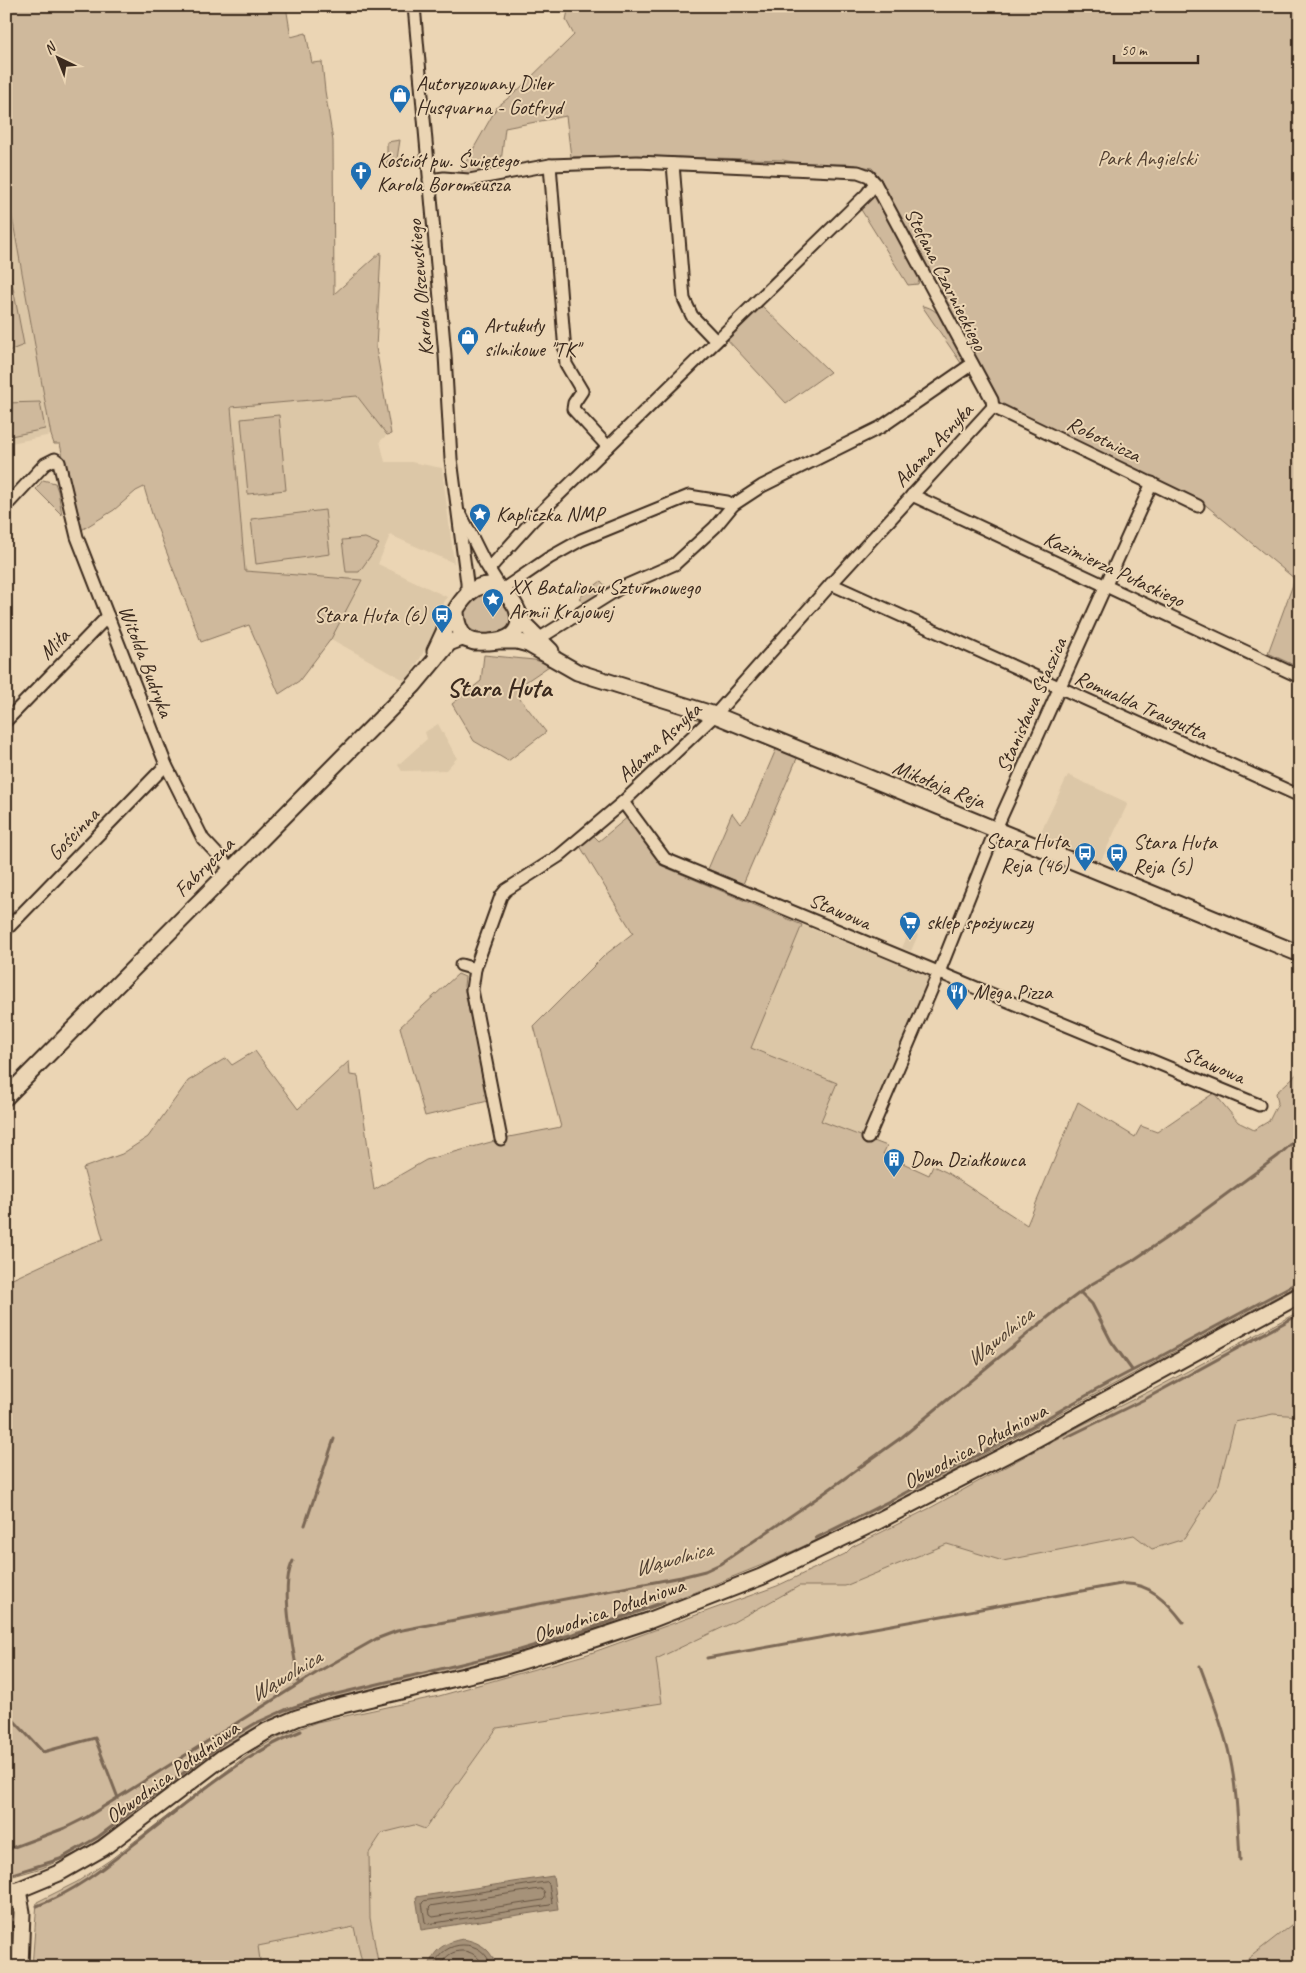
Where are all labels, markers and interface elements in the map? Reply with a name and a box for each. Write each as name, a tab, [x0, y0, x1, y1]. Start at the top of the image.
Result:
north arrow	[32, 32, 82, 82]
scale bar	[1114, 32, 1197, 64]
text: N	[41, 38, 60, 58]
text: 50 m	[1121, 41, 1148, 60]
place label: Autoryzowany Diler Husqvarna - Gotfryd	[416, 70, 566, 120]
shop icon: Autoryzowany Diler Husqvarna - Gotfryd	[388, 83, 412, 114]
park label: Park Angielski	[1097, 145, 1200, 171]
place label: Kościół pw. Świętego Karola Boromeusza	[377, 147, 521, 197]
church icon: Kościół pw. Świętego Karola Boromeusza	[349, 160, 373, 191]
street label: Stefana Czarnieckiego	[899, 203, 994, 356]
street label: Karola Olszewskiego	[401, 217, 439, 357]
place label: Artukuły silnikowe "TK"	[484, 312, 584, 362]
shop icon: Artukuły silnikowe "TK"	[456, 325, 480, 356]
street label: Adama Asnyka	[888, 396, 980, 492]
street label: Robotnicza	[1063, 410, 1147, 469]
place label: Kapliczka NMP	[496, 501, 607, 527]
place icon: Kapliczka NMP	[468, 502, 492, 533]
street label: Kazimierza Pułaskiego	[1040, 525, 1190, 614]
place label: XX Batalionu Szturmowego Armii Krajowej	[509, 574, 702, 624]
place icon: XX Batalionu Szturmowego Armii Krajowej	[481, 587, 505, 618]
street label: Witolda Budryka	[113, 602, 180, 722]
place label: Stara Huta (6)	[314, 602, 427, 628]
bus stop icon: Stara Huta (6)	[430, 603, 454, 634]
street label: Miła	[33, 622, 76, 665]
street label: Stanisława Staszica	[990, 632, 1073, 776]
street label: Romualda Traugutta	[1071, 664, 1213, 746]
district label: Stara Huta	[447, 671, 554, 704]
street label: Adama Asnyka	[612, 695, 708, 787]
street label: Mikołaja Reja	[889, 754, 991, 815]
street label: Gościnna	[42, 801, 106, 866]
place label: Stara Huta Reja (46)	[985, 828, 1071, 878]
place label: Stara Huta Reja (5)	[1133, 829, 1218, 879]
street label: Fabryczna	[168, 830, 241, 903]
bus stop icon: Stara Huta Reja (46)	[1073, 841, 1097, 872]
bus stop icon: Stara Huta Reja (5)	[1105, 842, 1129, 873]
street label: Stawowa	[805, 886, 877, 936]
place label: sklep spożywczy	[926, 909, 1035, 935]
supermarket icon: sklep spożywczy	[898, 910, 922, 941]
place label: Mega Pizza	[973, 979, 1054, 1005]
restaurant icon: Mega Pizza	[945, 980, 969, 1011]
street label: Stawowa	[1179, 1040, 1251, 1090]
place label: Dom Działkowca	[910, 1146, 1027, 1172]
building icon: Dom Działkowca	[882, 1147, 906, 1178]
water label: Wąwolnica	[960, 1299, 1042, 1373]
street label: Obwodnica Południowa	[899, 1396, 1053, 1495]
water label: Wąwolnica	[631, 1534, 718, 1583]
street label: Obwodnica Południowa	[530, 1571, 690, 1648]
water label: Wąwolnica	[244, 1642, 329, 1708]
street label: Obwodnica Południowa	[100, 1714, 245, 1829]

